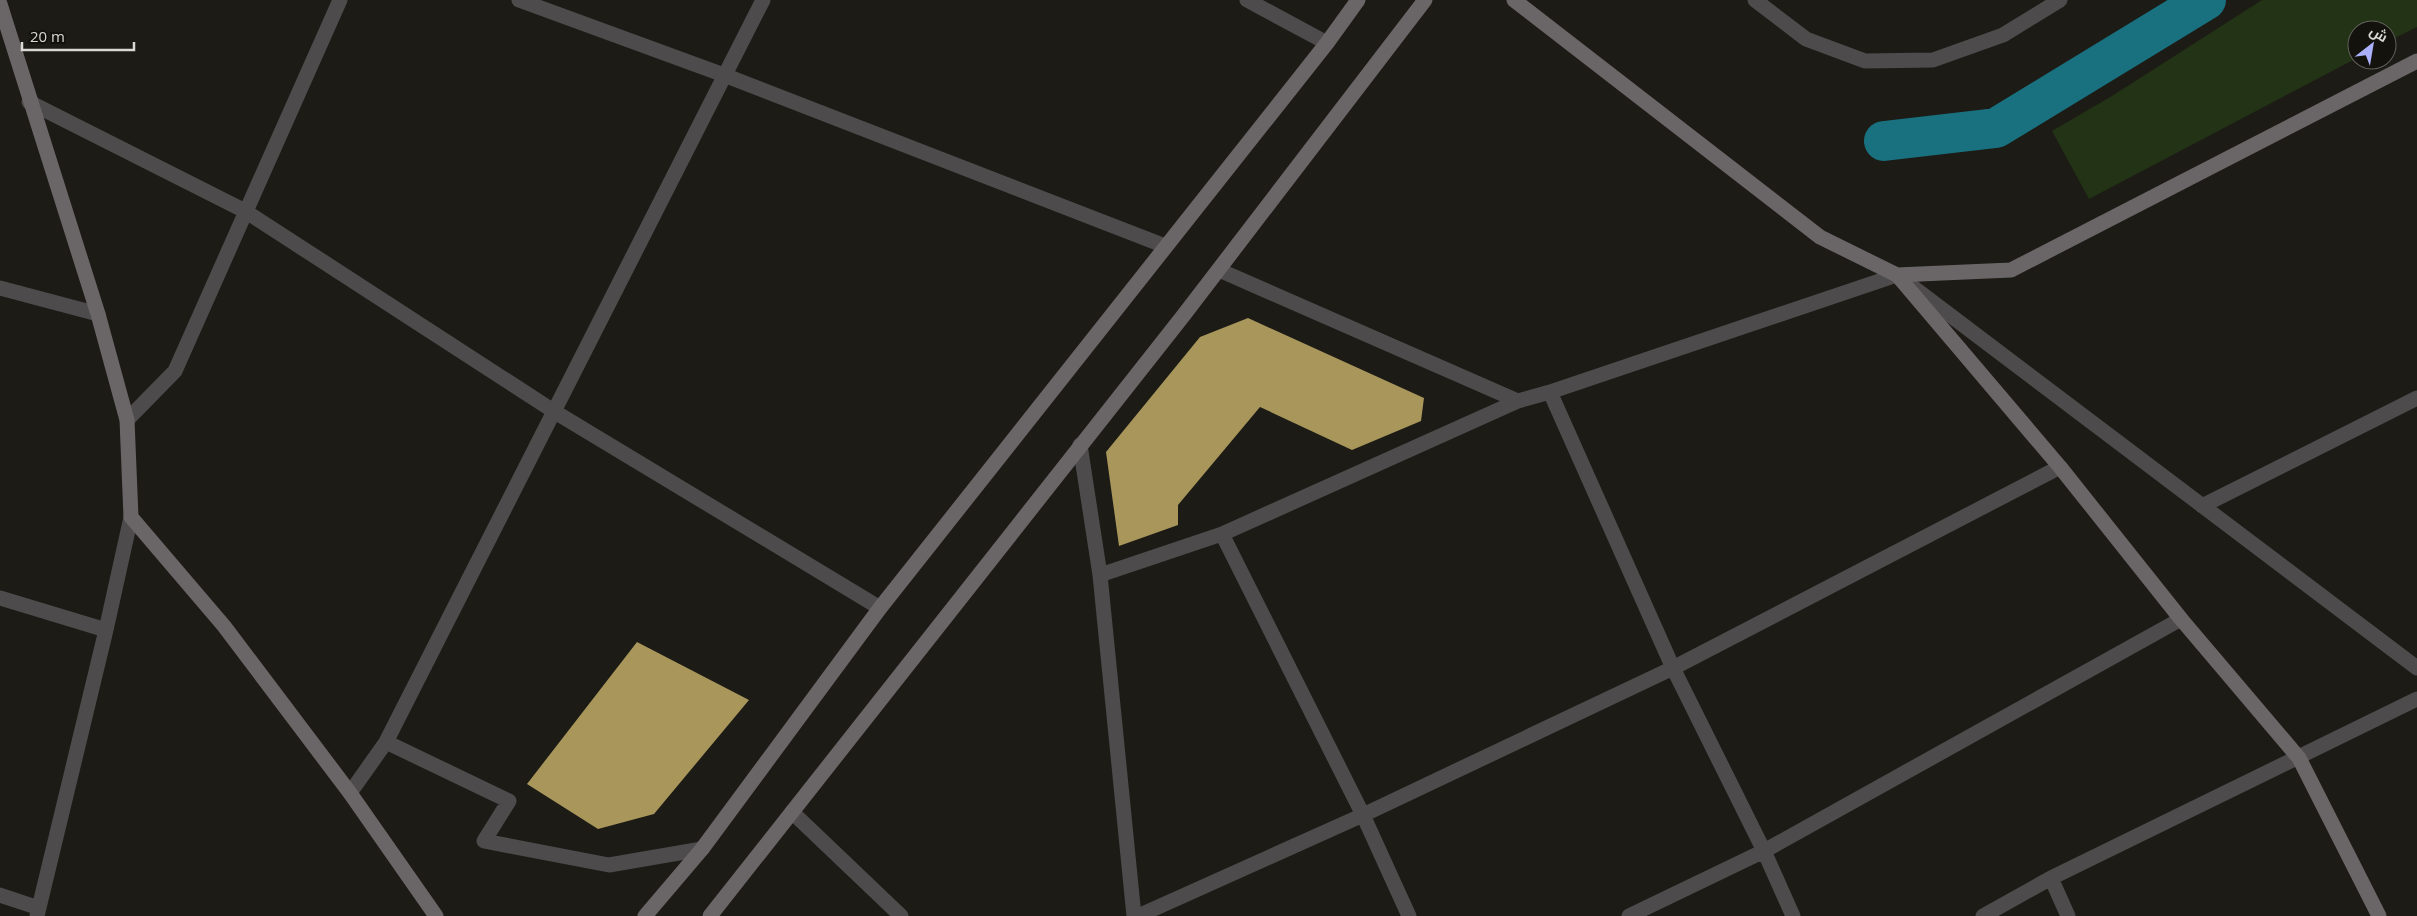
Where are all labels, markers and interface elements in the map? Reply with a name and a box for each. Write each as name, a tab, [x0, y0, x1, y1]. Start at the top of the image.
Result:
scale bar	[22, 20, 135, 52]
north arrow	[2347, 20, 2397, 70]
text: ش	[2366, 21, 2392, 46]
text: 20 m	[30, 26, 65, 46]

